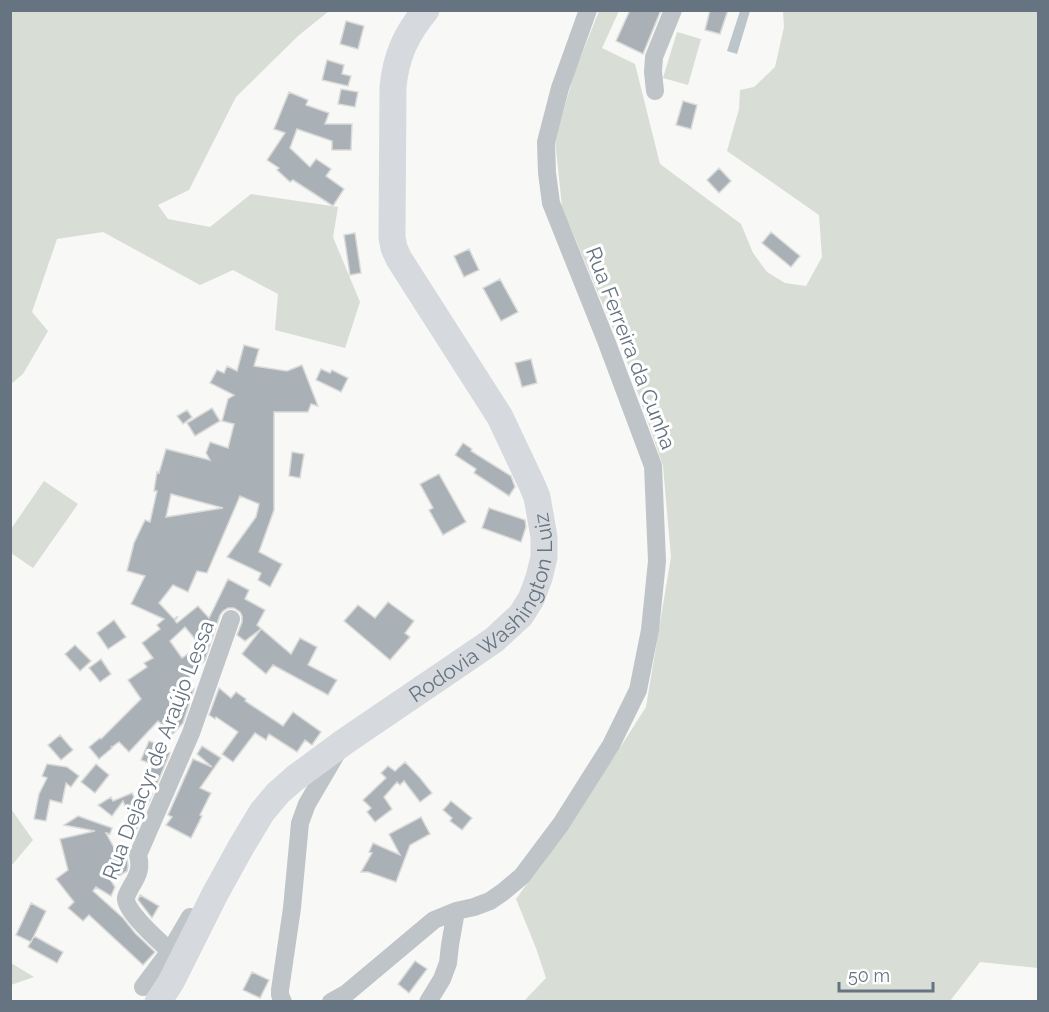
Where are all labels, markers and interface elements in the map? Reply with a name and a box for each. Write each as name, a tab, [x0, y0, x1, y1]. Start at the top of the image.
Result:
street label: Rua Ferreira da Cunha	[581, 243, 681, 453]
street label: Rodovia Washington Luiz	[404, 511, 557, 707]
street label: Rua Dejacyr de Araújo Lessa	[97, 617, 219, 883]
scale bar	[839, 955, 934, 993]
text: 50 m	[848, 965, 890, 986]

